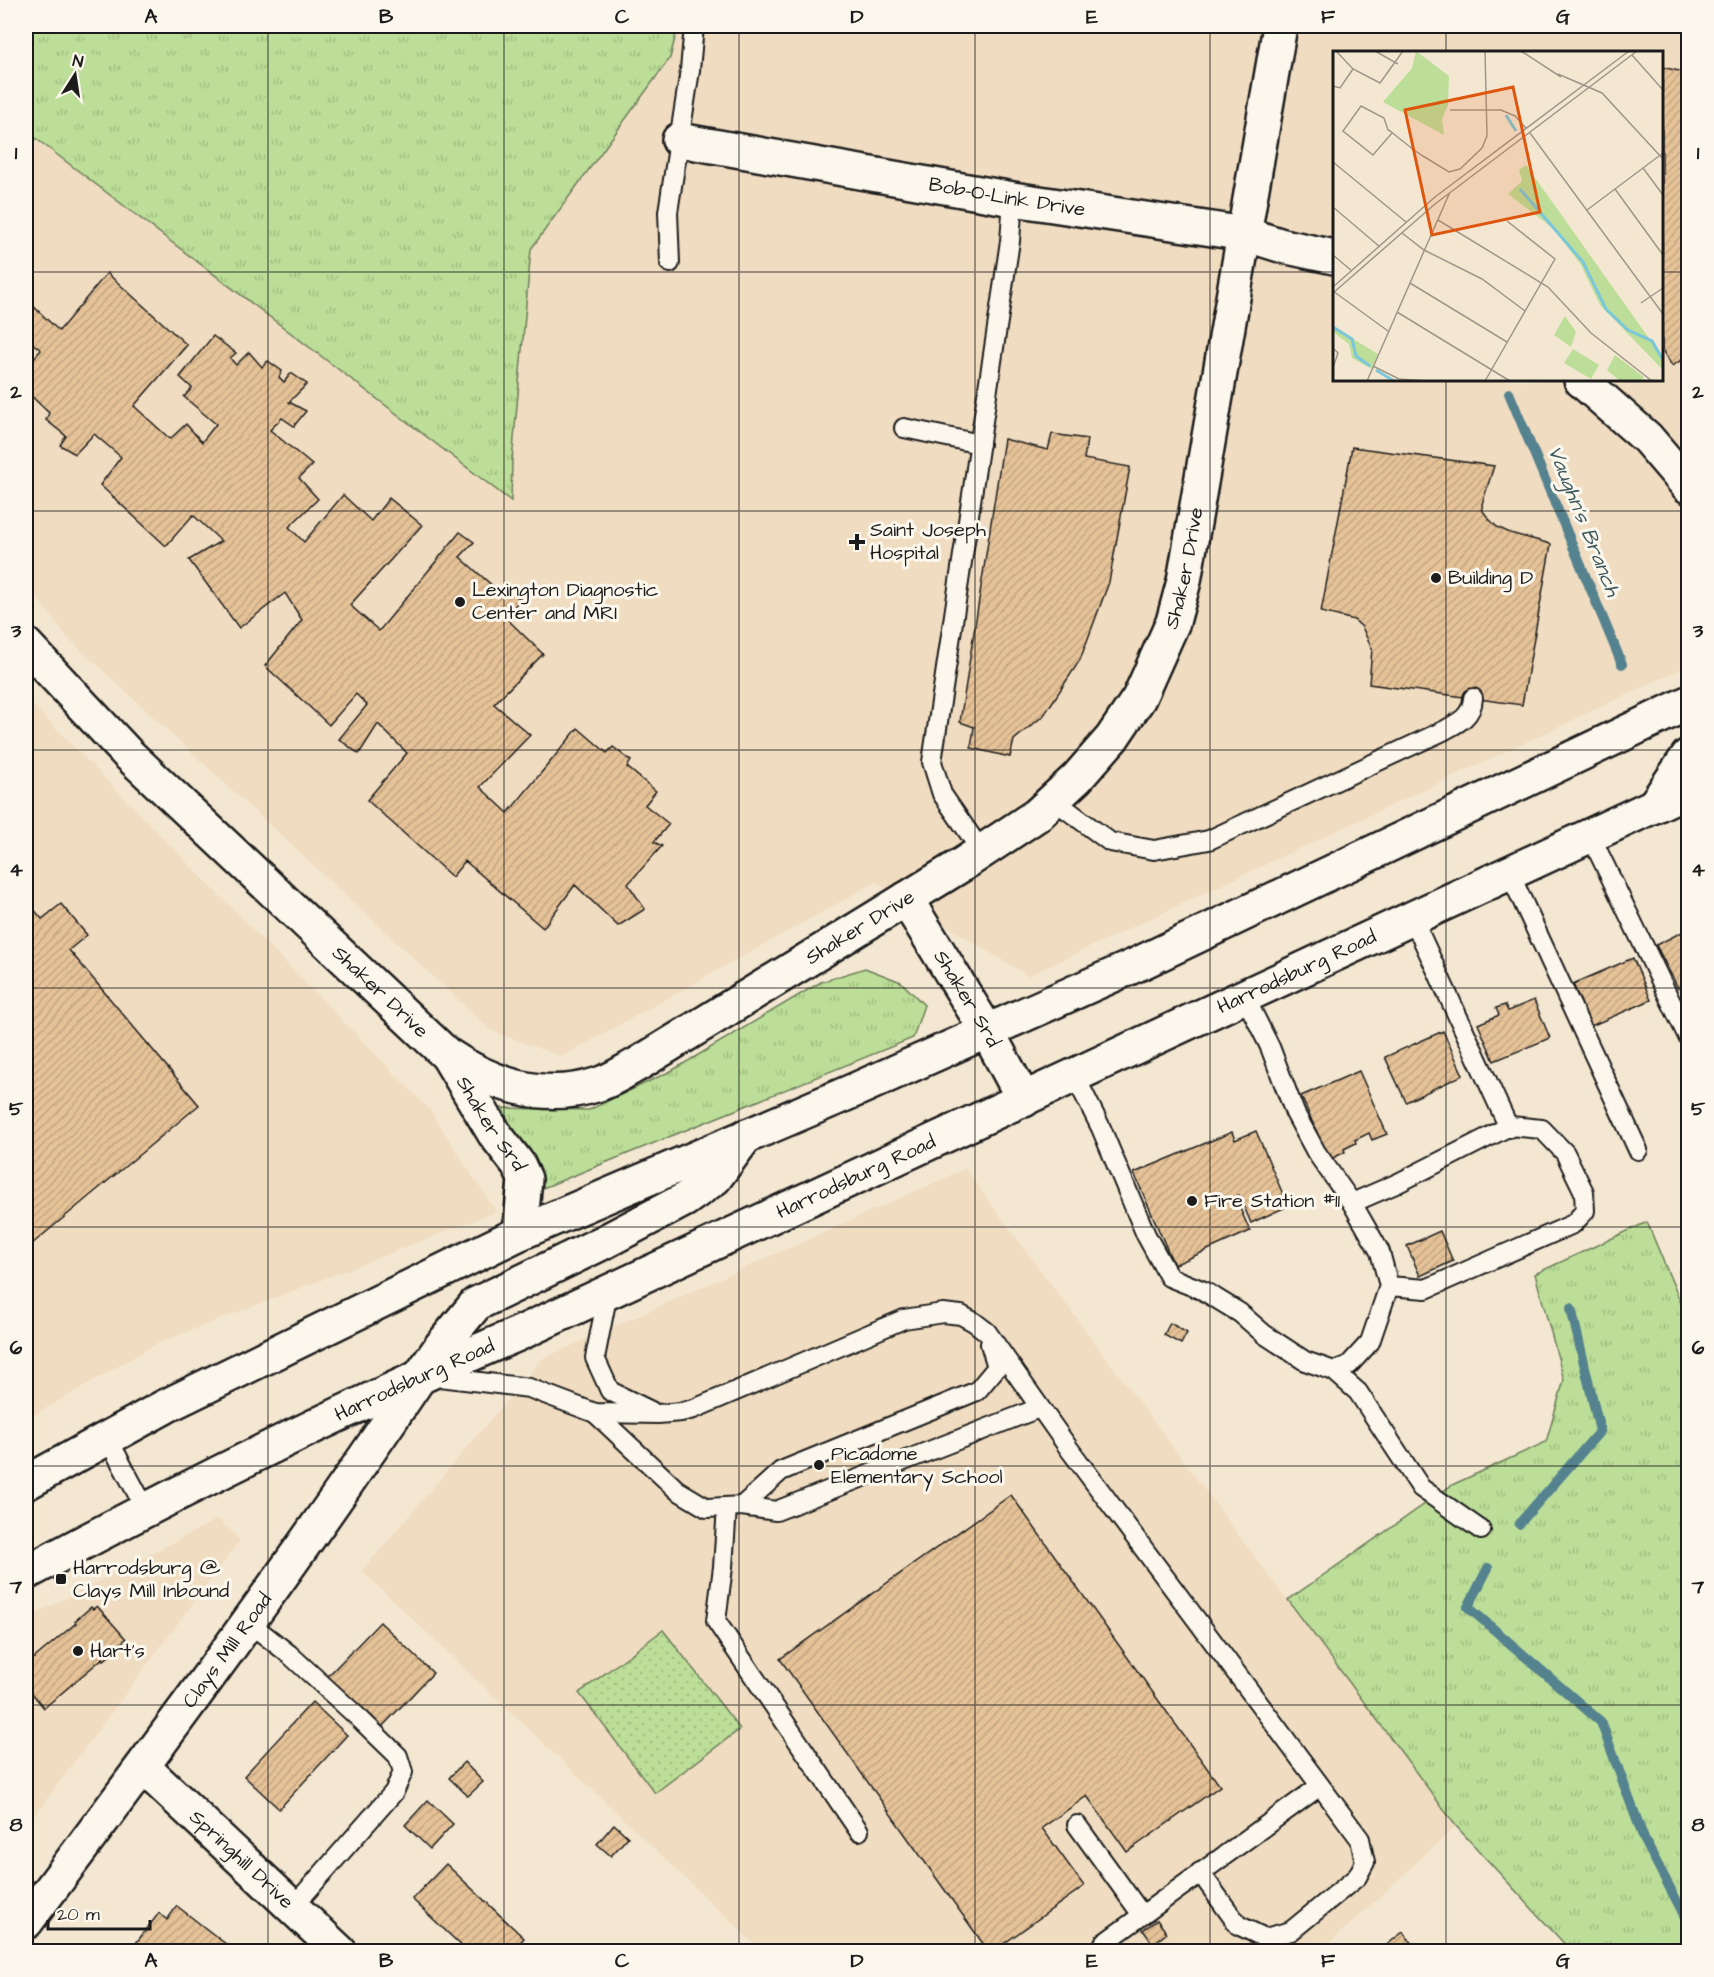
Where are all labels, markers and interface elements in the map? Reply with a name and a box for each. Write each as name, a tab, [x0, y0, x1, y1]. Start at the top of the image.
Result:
text: A	[145, 3, 158, 31]
text: B	[379, 3, 394, 31]
text: C	[615, 3, 630, 31]
text: D	[851, 3, 864, 31]
text: E	[1086, 3, 1098, 31]
text: F	[1321, 3, 1336, 31]
text: G	[1556, 3, 1570, 31]
north arrow	[45, 45, 105, 105]
text: N	[71, 50, 85, 73]
inset map	[1333, 51, 1663, 381]
text: 1	[15, 139, 18, 167]
text: 1	[1697, 139, 1700, 167]
street label: Bob-O-Link Drive	[927, 170, 1087, 224]
text: 2	[9, 378, 22, 406]
text: 2	[1691, 378, 1704, 406]
water label: Vaughn's Branch	[1540, 441, 1628, 602]
street label: Shaker Drive	[1158, 505, 1211, 634]
place label: Saint Joseph Hospital	[870, 516, 986, 567]
marker: Saint Joseph Hospital	[848, 533, 866, 551]
place label: Building D	[1448, 564, 1533, 593]
marker: Building D	[1429, 571, 1443, 585]
place label: Lexington Diagnostic Center and MRI	[472, 576, 659, 627]
marker: Lexington Diagnostic Center and MRI	[453, 595, 467, 609]
text: 3	[10, 617, 22, 645]
text: 3	[1692, 617, 1704, 645]
text: 4	[9, 856, 23, 884]
text: 4	[1691, 856, 1705, 884]
street label: Shaker Drive	[800, 883, 920, 972]
street label: Harrodsburg Road	[1213, 923, 1381, 1021]
street label: Shaker Drive	[326, 939, 435, 1045]
street label: Shaker Srd	[927, 945, 1007, 1052]
street label: Shaker Srd	[449, 1071, 533, 1175]
text: 5	[9, 1095, 24, 1123]
text: 5	[1691, 1095, 1706, 1123]
street label: Harrodsburg Road	[772, 1128, 940, 1226]
place label: Fire Station #11	[1204, 1187, 1341, 1215]
marker: Fire Station #11	[1185, 1194, 1199, 1208]
street label: Harrodsburg Road	[330, 1332, 499, 1428]
text: 6	[10, 1334, 23, 1362]
text: 6	[1692, 1334, 1705, 1362]
place label: Picadome Elementary School	[831, 1440, 1003, 1492]
marker: Picadome Elementary School	[812, 1458, 826, 1472]
place label: Harrodsburg @ Clays Mill Inbound	[73, 1554, 229, 1606]
marker: Harrodsburg @ Clays Mill Inbound	[54, 1572, 68, 1586]
text: 7	[9, 1573, 23, 1601]
text: 7	[1691, 1573, 1705, 1601]
street label: Clays Mill Road	[176, 1587, 279, 1714]
place label: Hart's	[90, 1637, 145, 1665]
marker: Hart's	[71, 1644, 85, 1658]
street label: Springhill Drive	[183, 1803, 300, 1916]
text: 8	[10, 1811, 23, 1839]
text: 8	[1692, 1811, 1705, 1839]
scale bar	[48, 1893, 150, 1931]
text: 20 m	[57, 1902, 100, 1927]
text: A	[145, 1947, 158, 1975]
text: B	[379, 1947, 394, 1975]
text: C	[615, 1947, 630, 1975]
text: D	[851, 1947, 864, 1975]
text: E	[1086, 1947, 1098, 1975]
text: F	[1321, 1947, 1336, 1975]
text: G	[1556, 1947, 1570, 1975]

